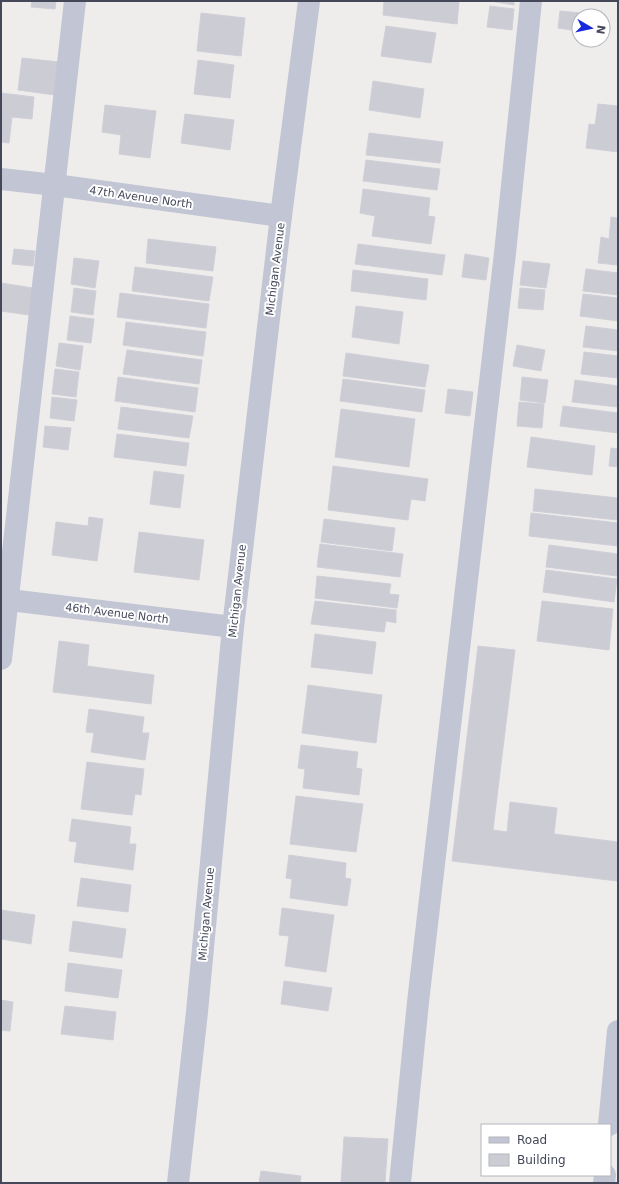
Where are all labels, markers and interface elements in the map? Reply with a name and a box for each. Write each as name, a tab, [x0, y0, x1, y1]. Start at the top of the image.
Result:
north arrow	[571, 8, 611, 48]
text: N	[593, 24, 608, 35]
street label: 47th Avenue North	[89, 184, 193, 211]
street label: Michigan Avenue	[263, 222, 288, 316]
street label: Michigan Avenue	[226, 544, 249, 638]
street label: 46th Avenue North	[65, 601, 169, 626]
street label: Michigan Avenue	[196, 867, 217, 961]
legend	[481, 1124, 611, 1176]
text: Road	[517, 1133, 547, 1147]
text: Building	[517, 1153, 566, 1167]

